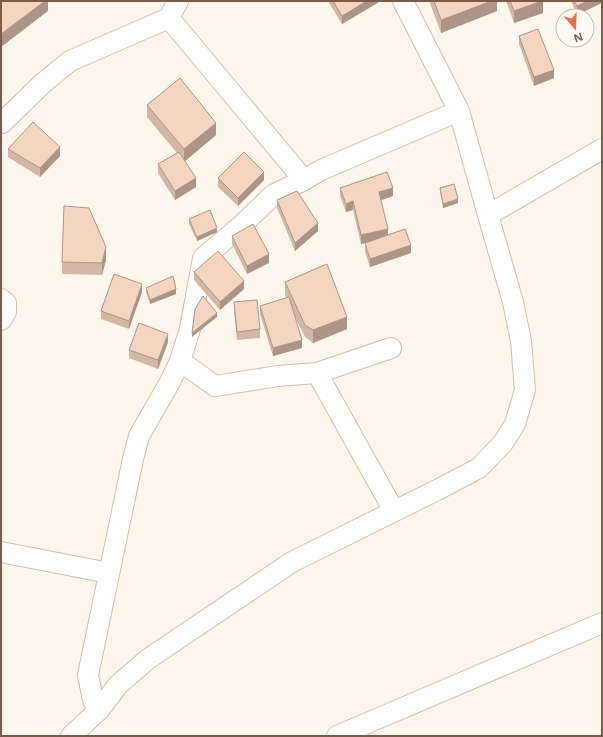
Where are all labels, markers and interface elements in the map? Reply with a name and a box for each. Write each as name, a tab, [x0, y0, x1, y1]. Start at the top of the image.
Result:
north arrow	[555, 8, 595, 48]
text: N	[572, 29, 585, 46]

